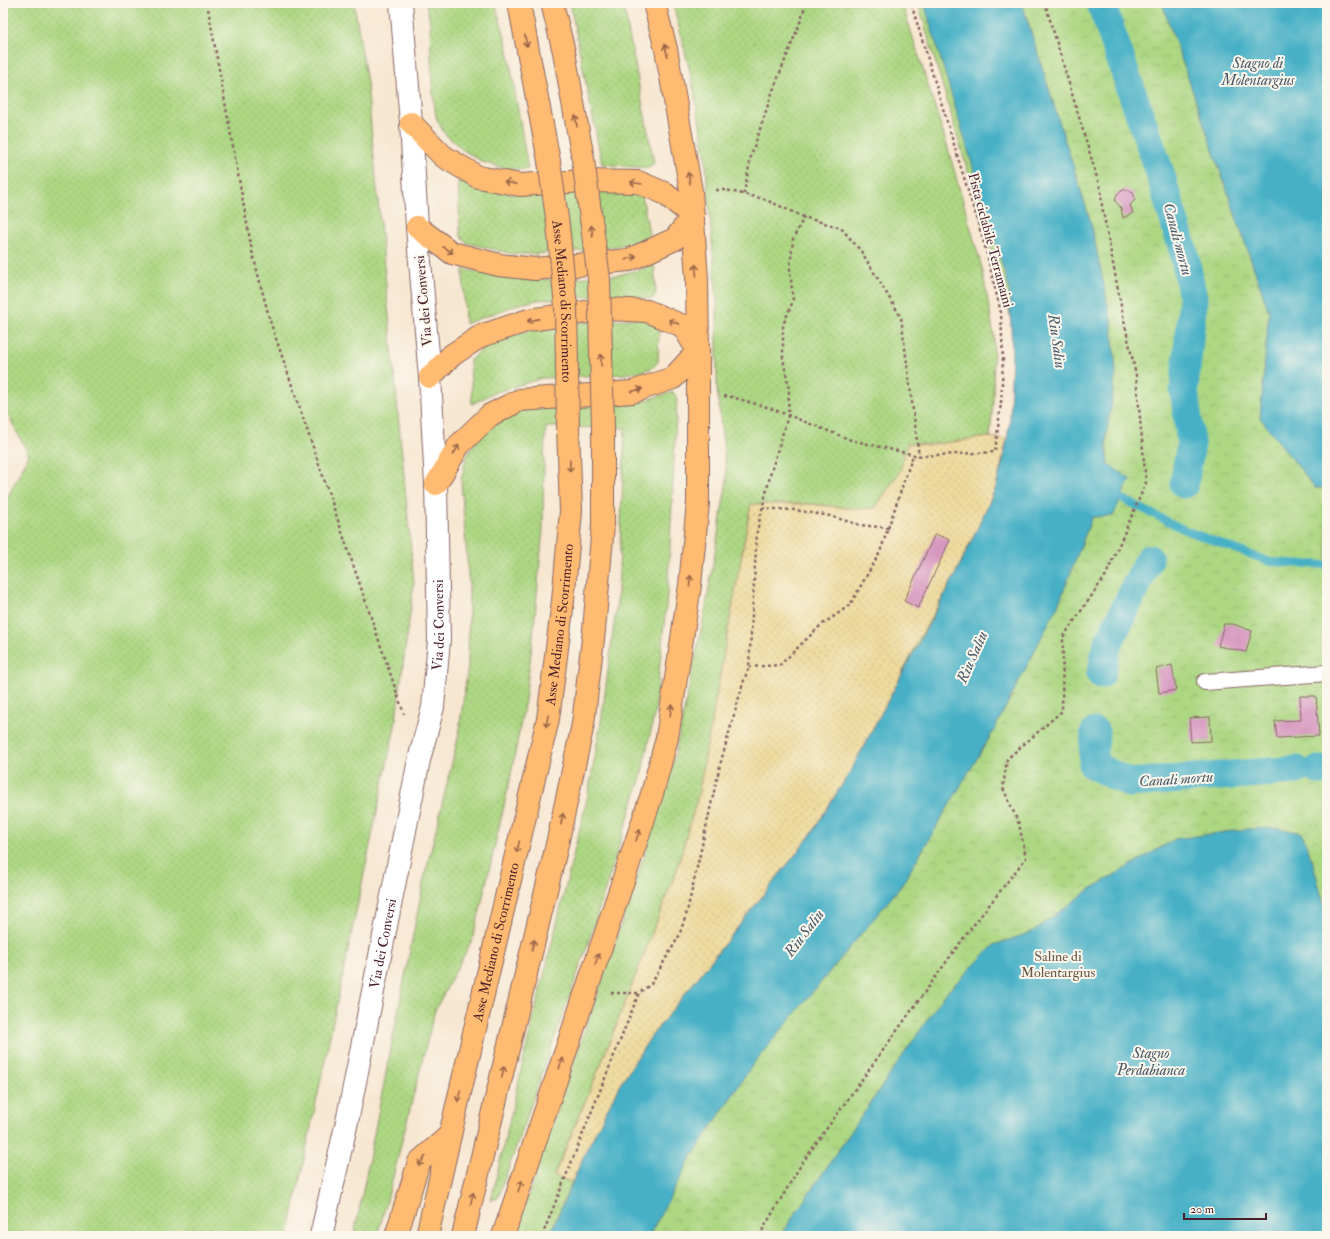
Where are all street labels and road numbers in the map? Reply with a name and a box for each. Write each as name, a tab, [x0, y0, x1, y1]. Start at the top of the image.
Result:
street label: Pista ciclabile Terramaini	[964, 171, 1017, 310]
street label: Asse Mediano di Scorrimento	[548, 218, 575, 383]
street label: Via dei Conversi	[411, 255, 436, 347]
street label: Asse Mediano di Scorrimento	[542, 543, 577, 708]
street label: Via dei Conversi	[428, 579, 448, 671]
street label: Asse Mediano di Scorrimento	[469, 861, 523, 1024]
street label: Via dei Conversi	[366, 897, 400, 990]

